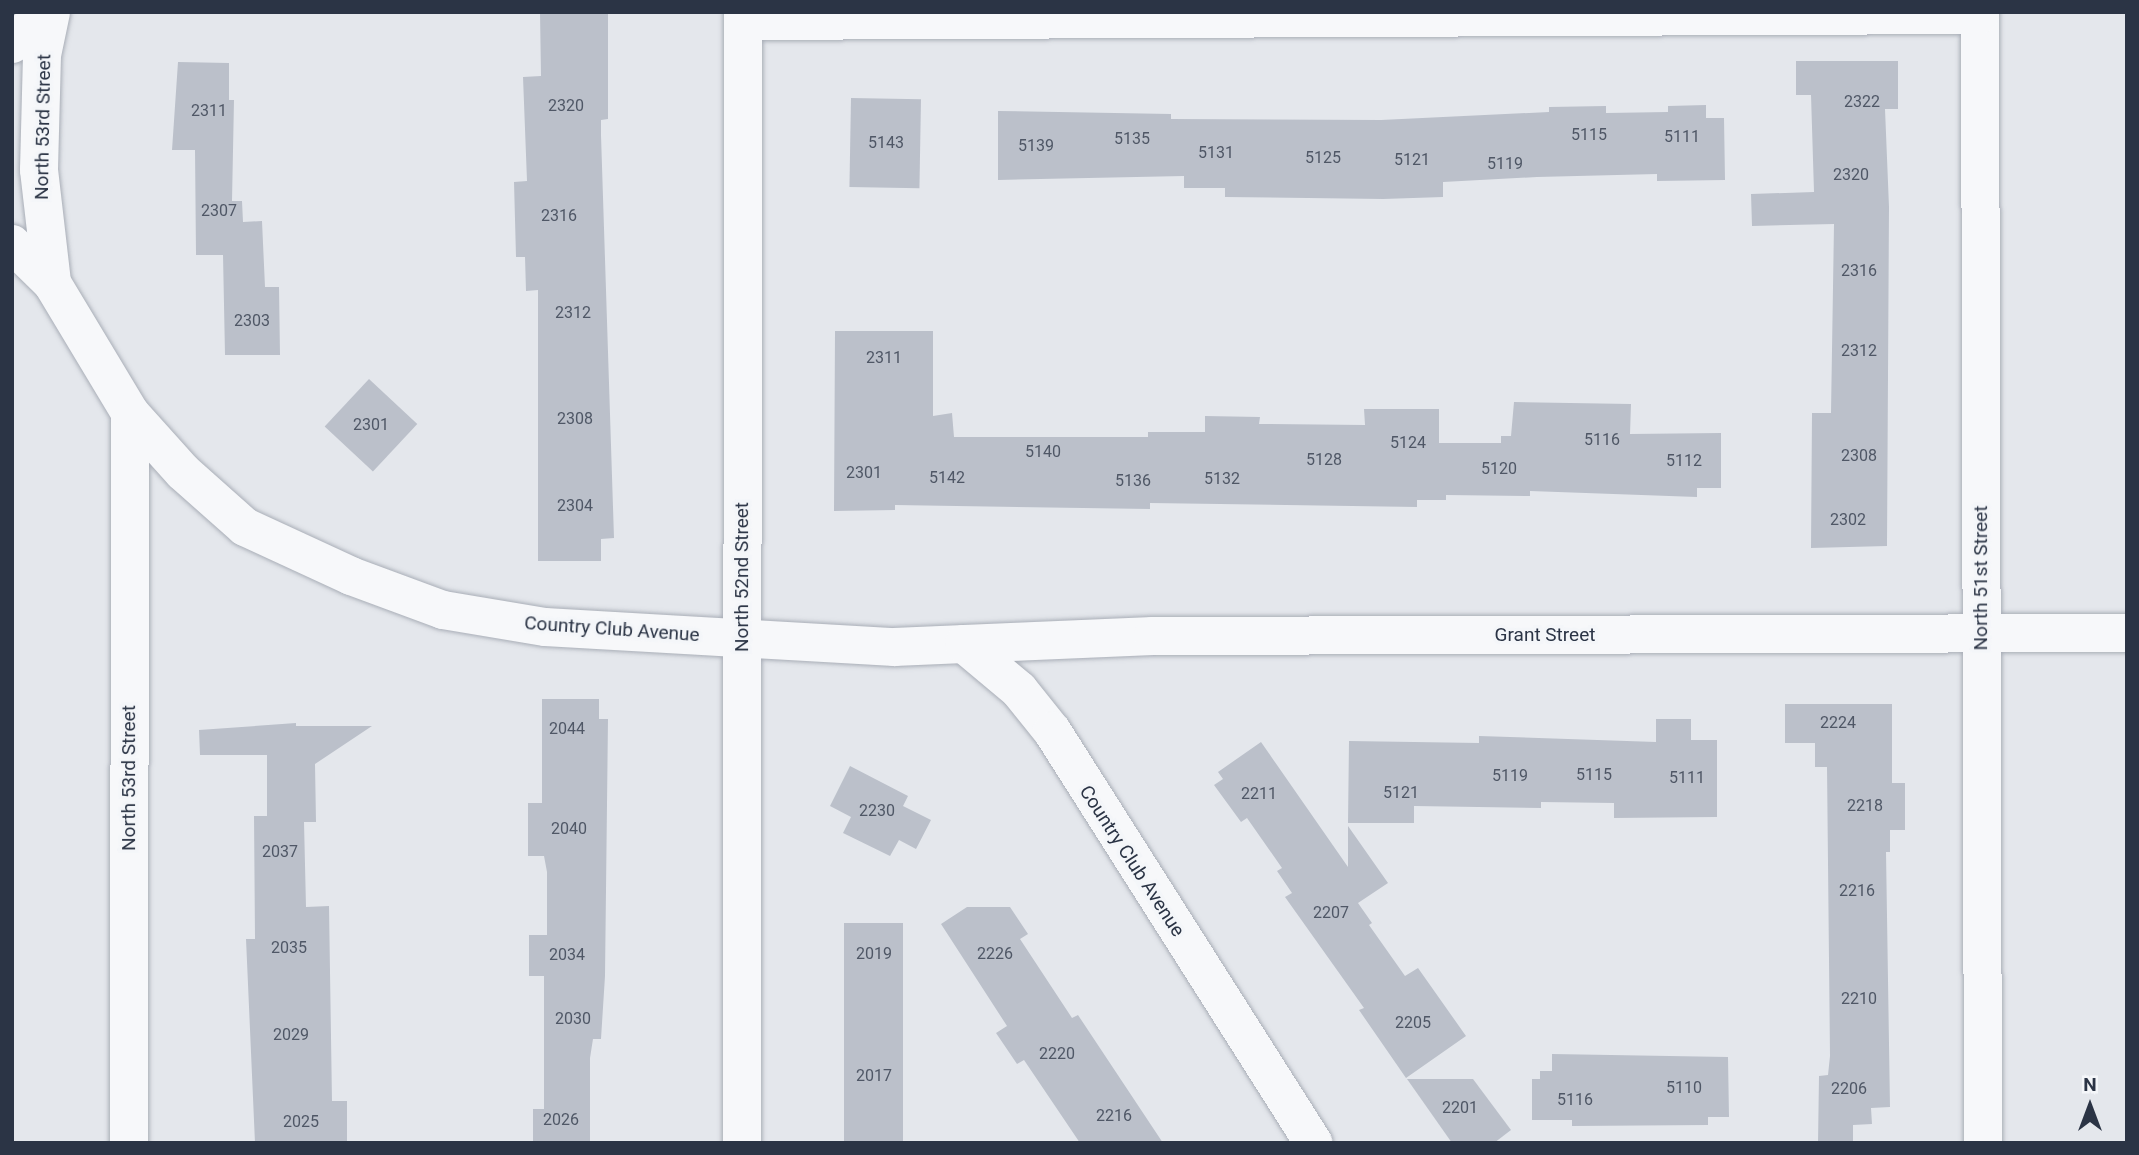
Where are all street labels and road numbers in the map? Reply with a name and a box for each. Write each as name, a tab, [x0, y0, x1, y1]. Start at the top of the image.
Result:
street label: North 53rd Street	[30, 54, 56, 200]
street label: North 52nd Street	[731, 502, 753, 652]
street label: North 51st Street	[1970, 506, 1992, 650]
street label: Country Club Avenue	[524, 612, 700, 646]
street label: Grant Street	[1495, 624, 1595, 646]
street label: North 53rd Street	[118, 705, 140, 851]
street label: Country Club Avenue	[1075, 781, 1189, 941]

